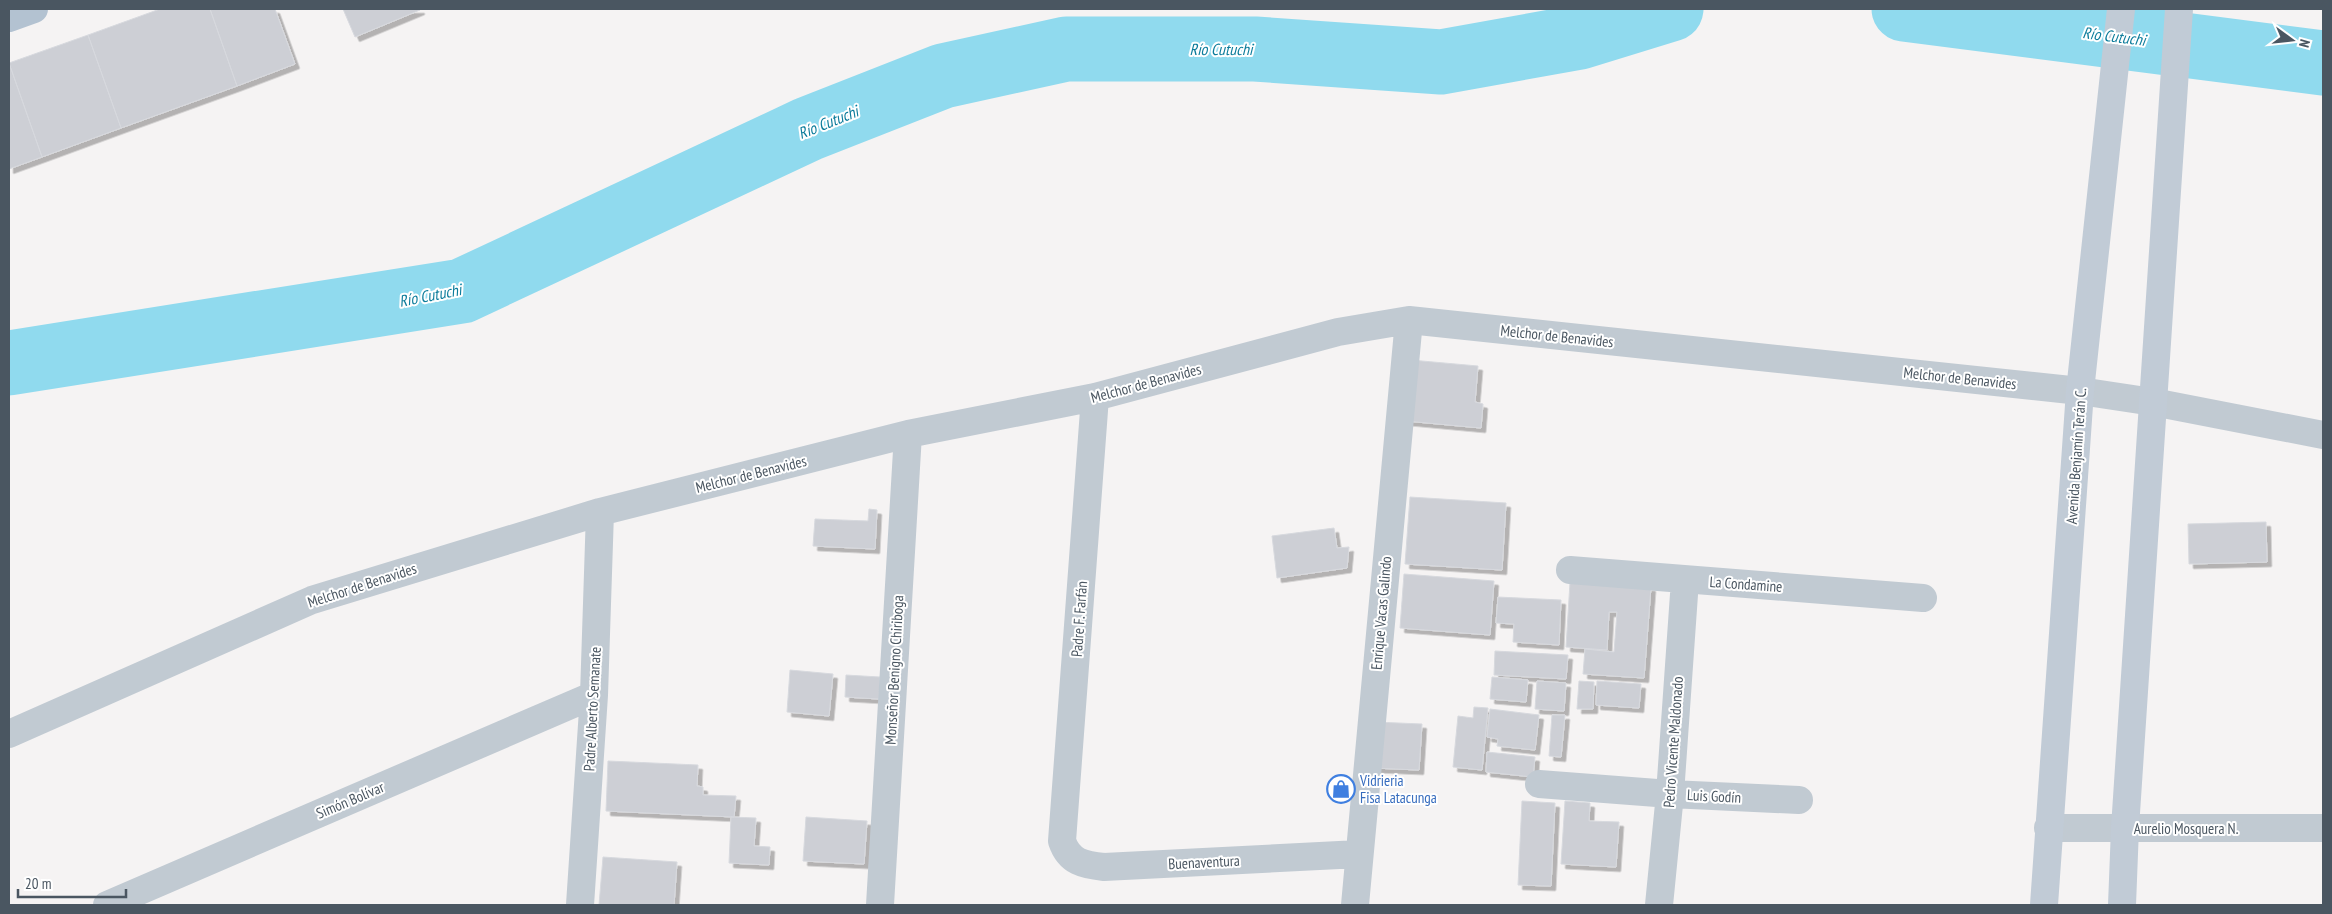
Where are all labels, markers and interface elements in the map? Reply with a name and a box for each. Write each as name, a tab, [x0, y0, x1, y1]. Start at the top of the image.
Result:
north arrow	[2267, 15, 2317, 65]
water label: Río Cutuchi	[2081, 22, 2149, 50]
text: N	[2295, 37, 2314, 49]
water label: Río Cutuchi	[1189, 39, 1255, 59]
water label: Río Cutuchi	[795, 100, 863, 143]
water label: Río Cutuchi	[397, 279, 465, 311]
street label: Melchor de Benavides	[1500, 321, 1614, 351]
street label: Melchor de Benavides	[1089, 359, 1203, 407]
street label: Melchor de Benavides	[1903, 363, 2017, 393]
street label: Avenida Benjamín Terán C.	[2062, 387, 2090, 525]
street label: Melchor de Benavides	[694, 451, 808, 497]
street label: Enrique Vacas Galindo	[1367, 555, 1395, 671]
street label: Melchor de Benavides	[305, 558, 419, 612]
street label: La Condamine	[1709, 572, 1783, 596]
street label: Padre F. Farfán	[1067, 580, 1091, 658]
street label: Monseñor Benigno Chiriboga	[881, 595, 907, 745]
street label: Padre Alberto Semanate	[579, 646, 605, 772]
street label: Pedro Vicente Maldonado	[1659, 676, 1687, 808]
place label: Vidrieria Fisa Latacunga	[1359, 771, 1437, 807]
shop icon: Vidrieria Fisa Latacunga	[1326, 774, 1356, 804]
street label: Simón Bolívar	[313, 777, 388, 823]
street label: Luis Godín	[1686, 785, 1742, 807]
street label: Aurelio Mosquera N.	[2134, 819, 2239, 838]
street label: Buenaventura	[1168, 851, 1240, 873]
scale bar	[18, 866, 125, 898]
text: 20 m	[25, 874, 51, 893]

